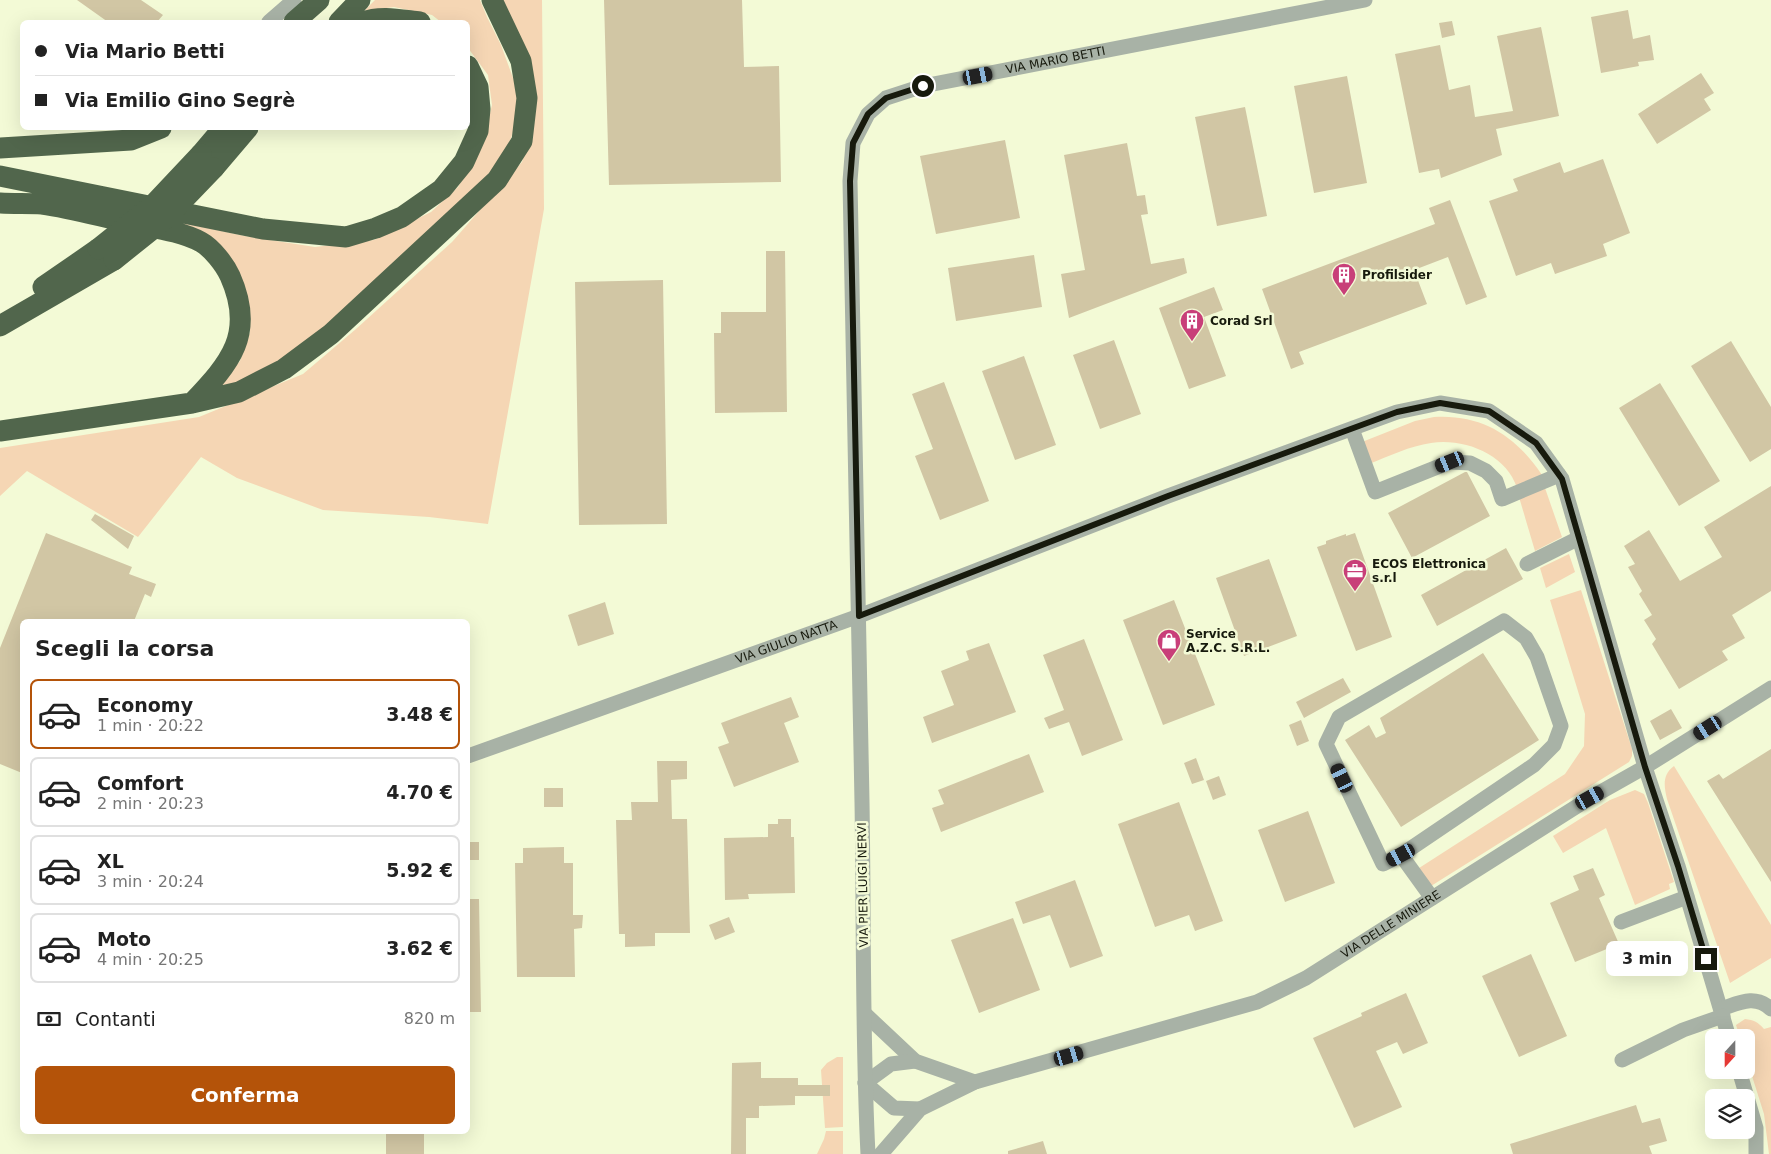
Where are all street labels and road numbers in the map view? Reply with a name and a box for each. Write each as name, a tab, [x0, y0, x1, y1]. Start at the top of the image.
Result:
street label: VIA MARIO BETTI	[1004, 44, 1107, 77]
street label: VIA GIULIO NATTA	[733, 617, 840, 667]
street label: VIA PIER LUIGI NERVI	[855, 822, 871, 948]
street label: VIA DELLE MINIERE	[1338, 887, 1443, 961]

